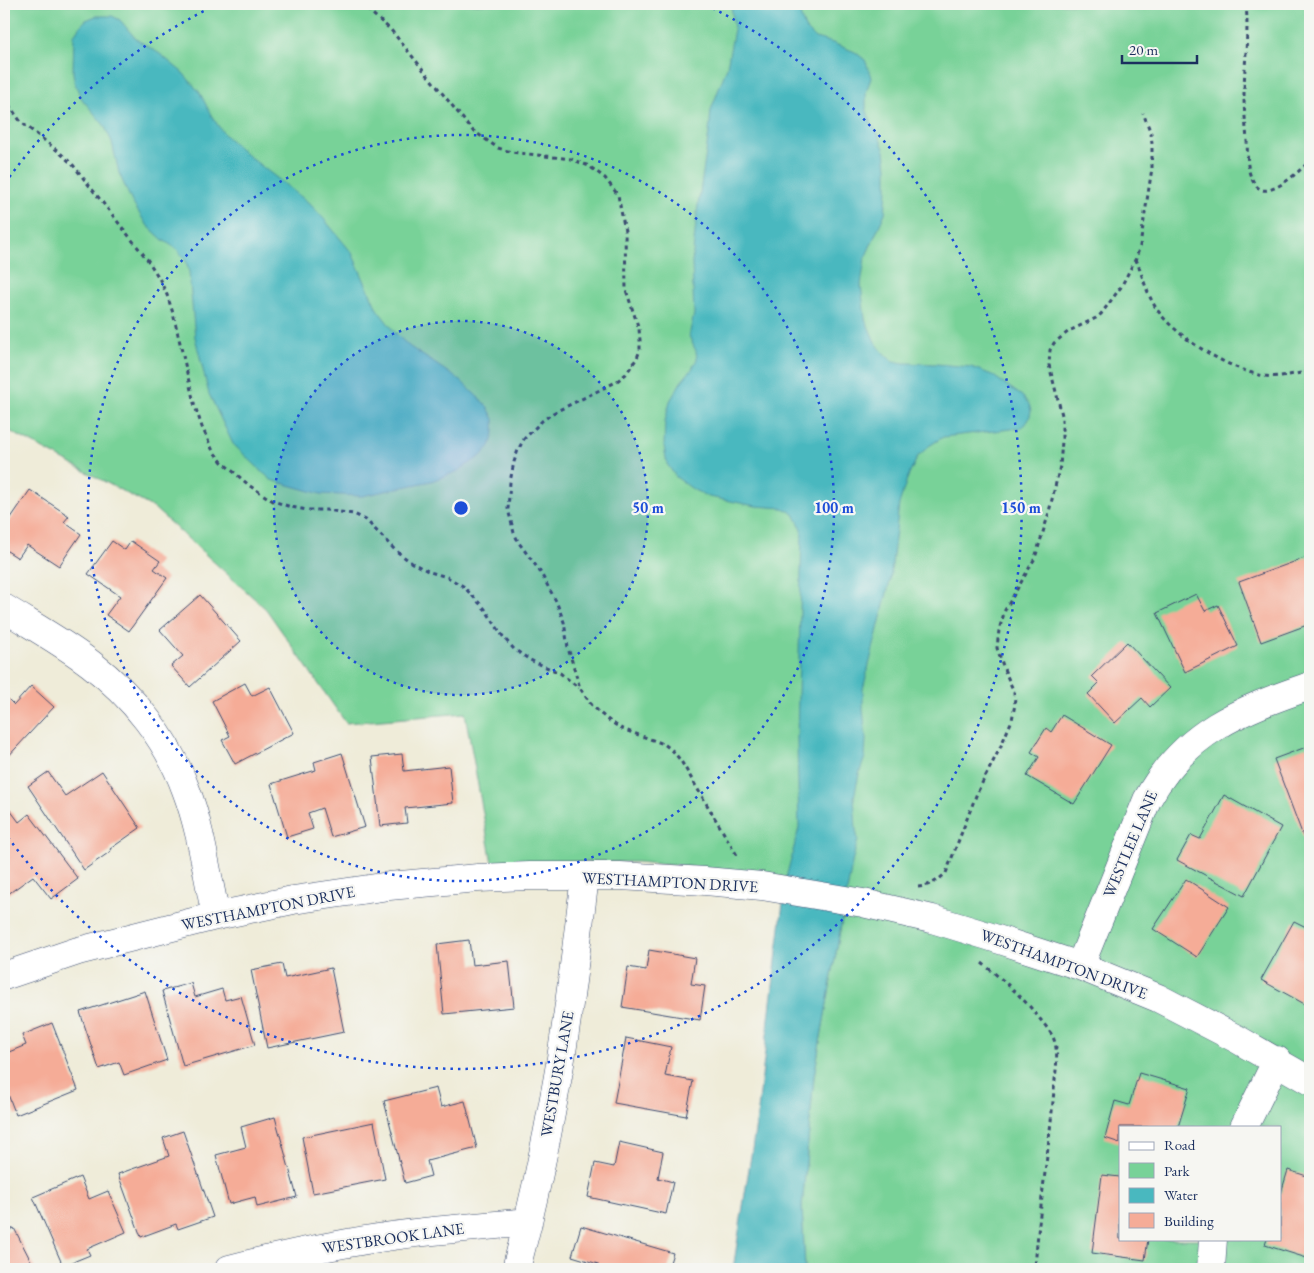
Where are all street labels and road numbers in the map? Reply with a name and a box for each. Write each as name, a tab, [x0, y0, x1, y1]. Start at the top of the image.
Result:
street label: WESTLEE LANE	[1098, 787, 1162, 901]
street label: WESTHAMPTON DRIVE	[581, 867, 759, 897]
street label: WESTHAMPTON DRIVE	[179, 881, 357, 935]
street label: WESTHAMPTON DRIVE	[978, 924, 1150, 1004]
street label: WESTBURY LANE	[536, 1009, 578, 1139]
street label: WESTBROOK LANE	[321, 1218, 465, 1258]

